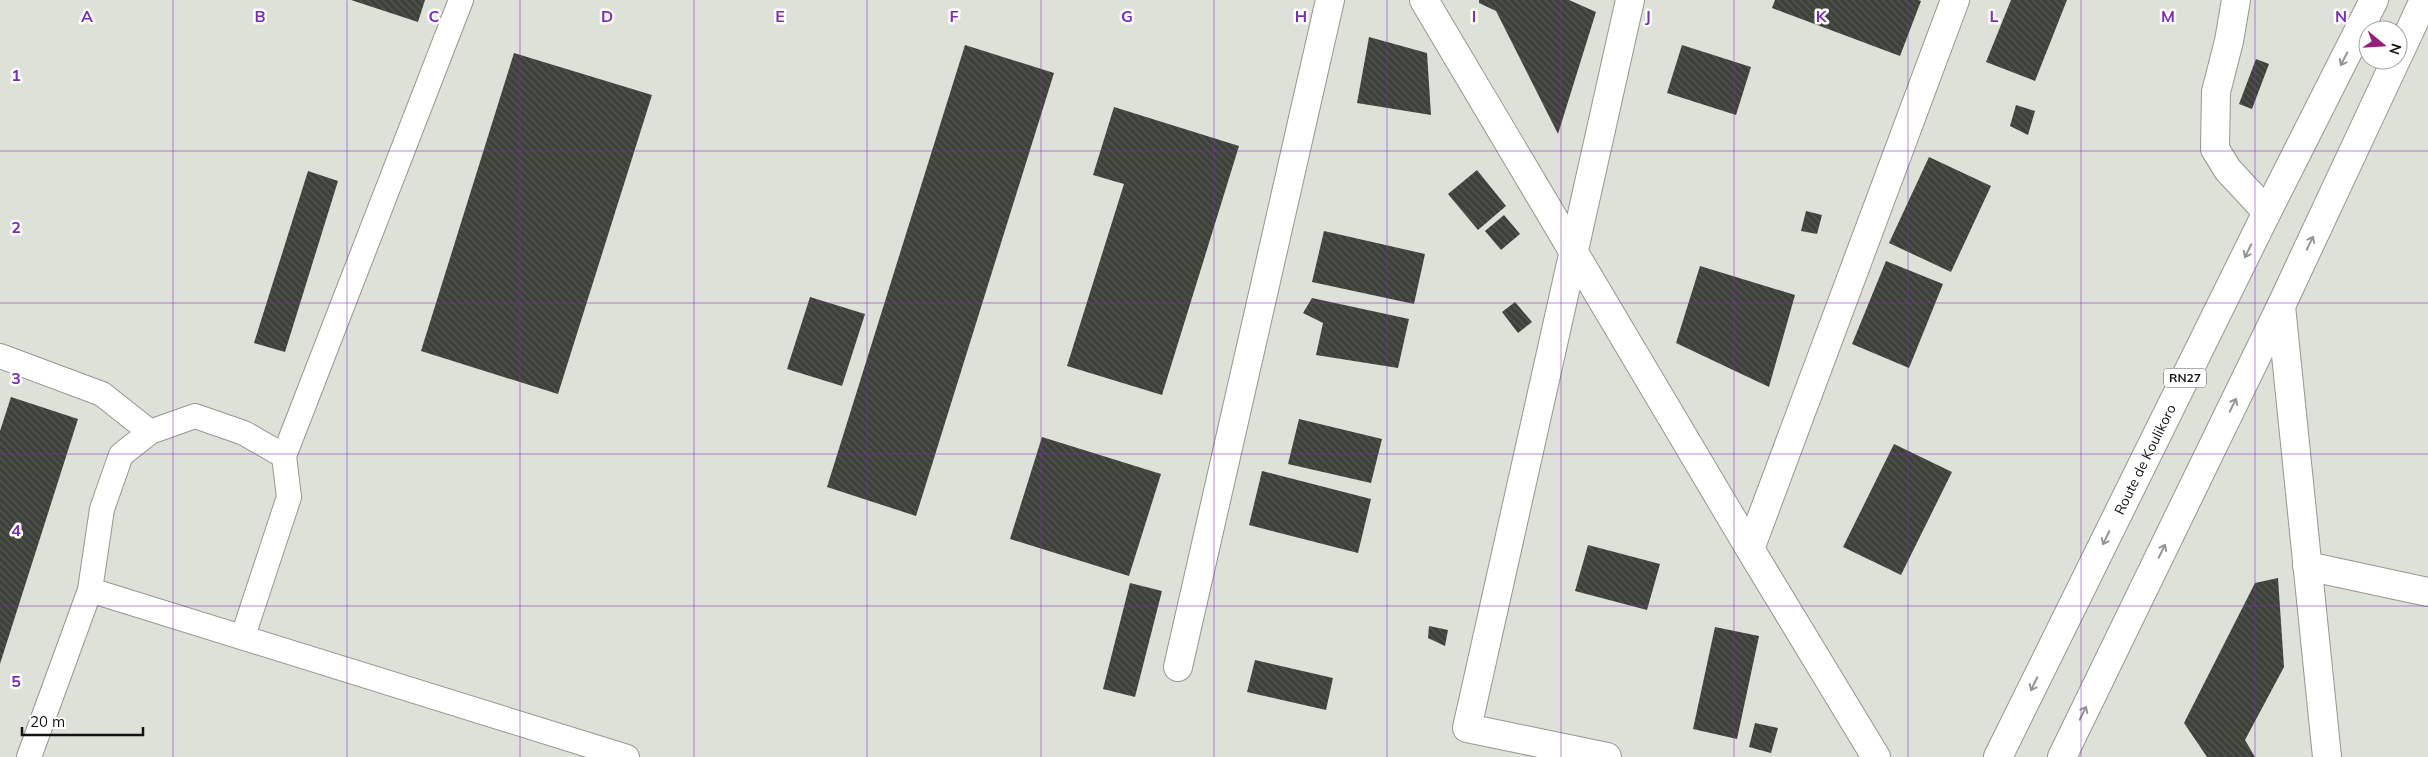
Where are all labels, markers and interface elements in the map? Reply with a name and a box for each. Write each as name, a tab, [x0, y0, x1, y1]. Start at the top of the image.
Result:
text: A	[81, 6, 93, 26]
text: B	[254, 6, 266, 26]
text: C	[429, 6, 440, 26]
text: D	[601, 6, 613, 26]
text: E	[775, 6, 785, 26]
text: F	[949, 6, 959, 26]
text: G	[1121, 6, 1133, 26]
text: H	[1295, 6, 1307, 26]
text: I	[1472, 6, 1476, 26]
text: J	[1645, 6, 1651, 26]
text: K	[1816, 6, 1828, 26]
text: L	[1990, 6, 1999, 26]
text: M	[2161, 6, 2175, 26]
text: N	[2335, 6, 2347, 26]
north arrow	[2358, 20, 2408, 70]
text: N	[2385, 41, 2406, 57]
one-way arrow	[2339, 51, 2348, 66]
text: 1	[11, 65, 21, 85]
text: 2	[11, 217, 21, 237]
one-way arrow	[2306, 235, 2316, 250]
one-way arrow	[2242, 243, 2252, 258]
text: 3	[11, 368, 21, 388]
road number: RN27	[2164, 368, 2206, 388]
one-way arrow	[2228, 398, 2238, 413]
street label: Route de Koulikoro	[2110, 401, 2180, 518]
text: 4	[11, 520, 21, 540]
one-way arrow	[2101, 530, 2110, 545]
one-way arrow	[2158, 544, 2167, 559]
text: 5	[11, 671, 21, 691]
one-way arrow	[2029, 676, 2038, 691]
scale bar	[22, 704, 144, 736]
one-way arrow	[2079, 706, 2088, 721]
text: 20 m	[30, 712, 65, 731]

